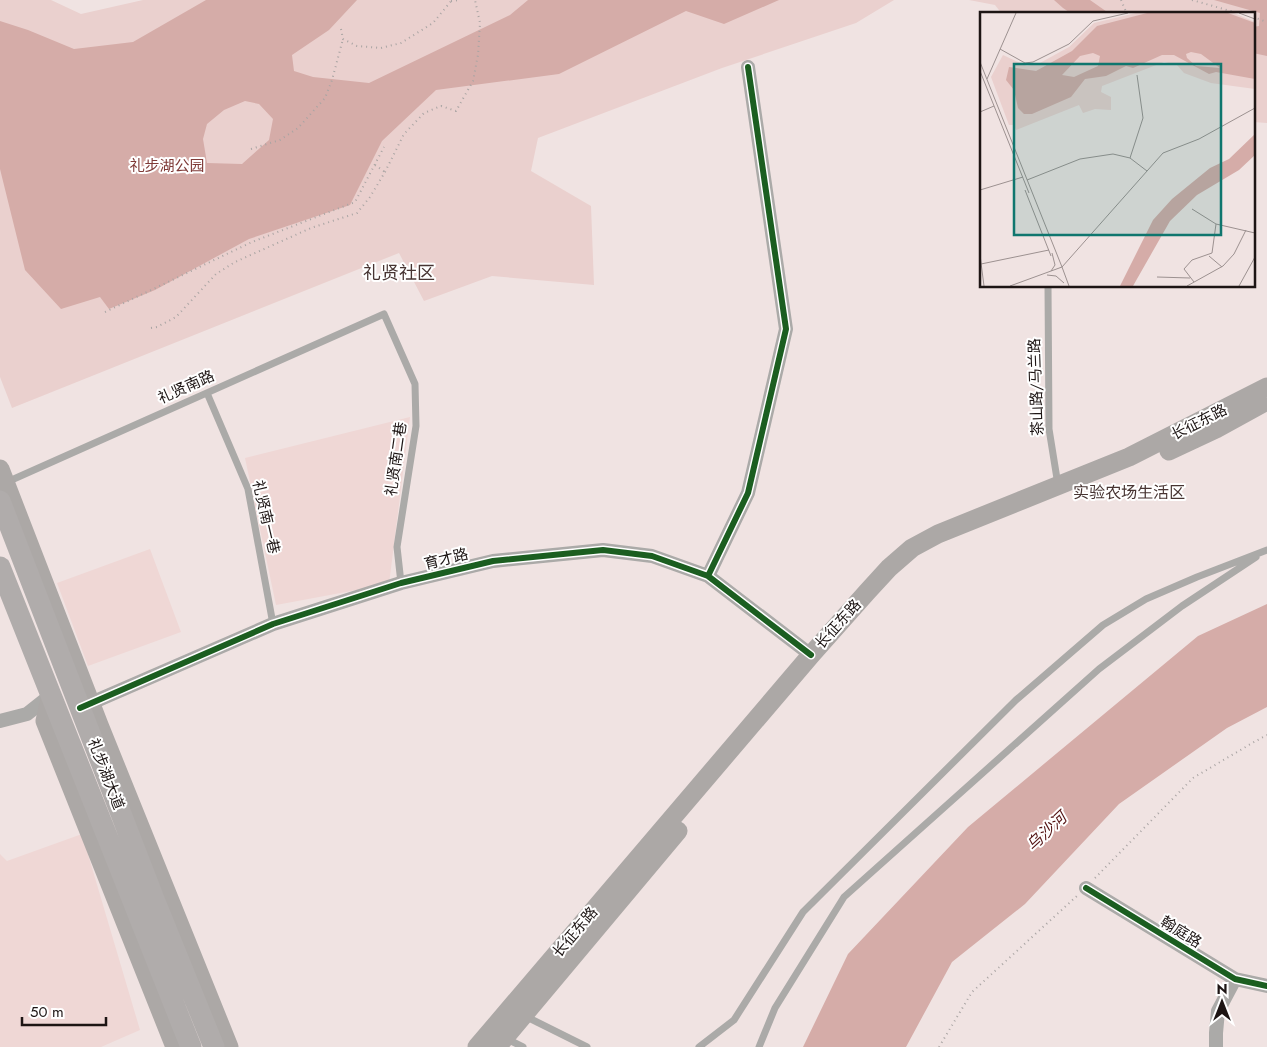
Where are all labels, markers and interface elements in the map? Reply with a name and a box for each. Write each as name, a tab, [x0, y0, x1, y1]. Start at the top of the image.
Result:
inset map	[980, 12, 1254, 288]
park label: 礼步湖公园	[129, 155, 205, 177]
district label: 礼贤社区	[363, 260, 435, 286]
street label: 茶山路/马兰路	[1023, 338, 1049, 436]
street label: 礼贤南路	[154, 365, 218, 409]
street label: 长征东路	[1167, 399, 1231, 445]
street label: 礼贤南二巷	[380, 420, 412, 498]
street label: 礼贤南一巷	[247, 478, 285, 556]
district label: 实验农场生活区	[1073, 481, 1185, 504]
street label: 育才路	[421, 543, 471, 575]
street label: 长征东路	[810, 594, 866, 654]
street label: 礼步湖大道	[82, 735, 130, 813]
water label: 乌沙河	[1021, 805, 1074, 856]
street label: 长征东路	[547, 902, 603, 962]
street label: 翰庭路	[1156, 911, 1206, 953]
north arrow	[1197, 977, 1247, 1027]
text: N	[1216, 979, 1228, 999]
scale bar	[22, 994, 106, 1026]
text: 50 m	[30, 1001, 64, 1023]

